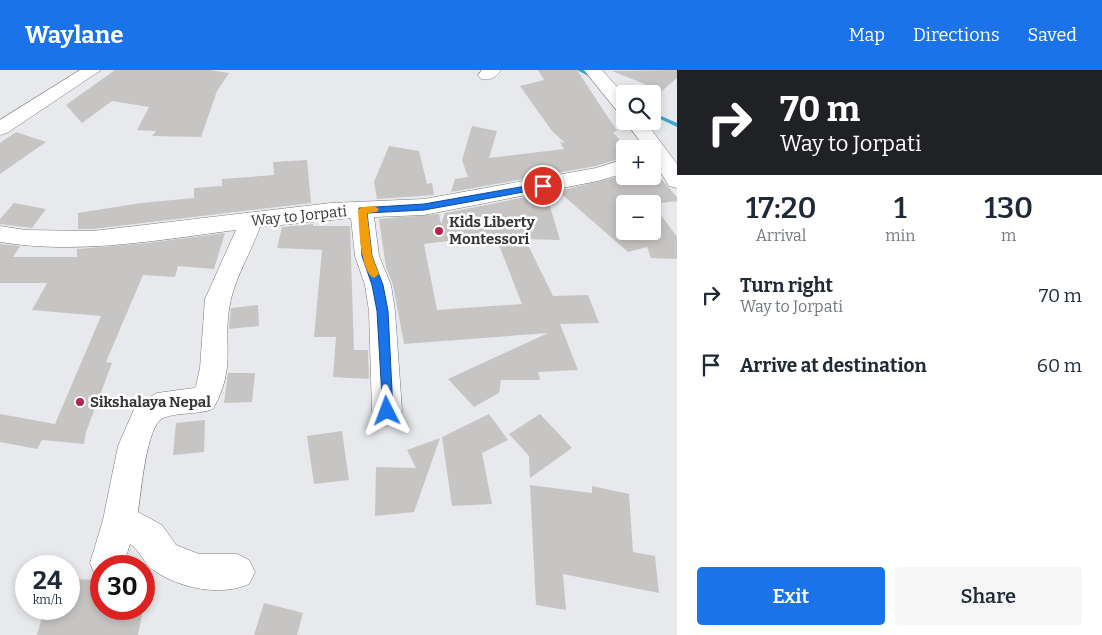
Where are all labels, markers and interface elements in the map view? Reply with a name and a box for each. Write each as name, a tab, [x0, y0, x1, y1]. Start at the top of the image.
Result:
text: Waylane	[25, 21, 123, 49]
text: Map	[849, 24, 885, 46]
text: Directions	[913, 24, 1000, 46]
text: Saved	[1028, 24, 1077, 46]
map controls	[616, 85, 661, 240]
button: search	[616, 85, 661, 130]
text: 70 m	[780, 88, 860, 130]
icon: right	[697, 90, 762, 155]
text: Way to Jorpati	[780, 130, 922, 157]
button: +	[616, 140, 661, 185]
pin	[522, 165, 564, 207]
icon: arrive	[529, 172, 557, 200]
text: 17:20	[746, 190, 817, 226]
text: 1	[894, 190, 907, 226]
text: 130	[984, 190, 1033, 226]
button: −	[616, 195, 661, 240]
street label: Way to Jorpati	[250, 202, 348, 230]
place label: Kids Liberty Montessori	[449, 213, 536, 248]
marker: Kids Liberty Montessori	[433, 225, 445, 237]
text: Arrival	[756, 226, 806, 245]
text: min	[885, 226, 915, 245]
text: m	[1001, 226, 1016, 245]
text: Turn right	[740, 274, 833, 297]
icon: right	[697, 281, 725, 309]
text: 70 m	[1039, 284, 1082, 307]
text: Way to Jorpati	[740, 297, 843, 316]
icon: arrive	[697, 351, 725, 379]
text: Arrive at destination	[740, 354, 927, 377]
text: 60 m	[1037, 354, 1082, 377]
position arrow	[360, 384, 412, 436]
place label: Sikshalaya Nepal	[90, 393, 211, 411]
marker: Sikshalaya Nepal	[74, 396, 86, 408]
speed limit sign: 30	[90, 555, 155, 620]
text: 24	[33, 566, 62, 596]
button: Exit	[697, 567, 885, 625]
button: Share	[895, 567, 1082, 625]
text: km/h	[33, 593, 62, 607]

